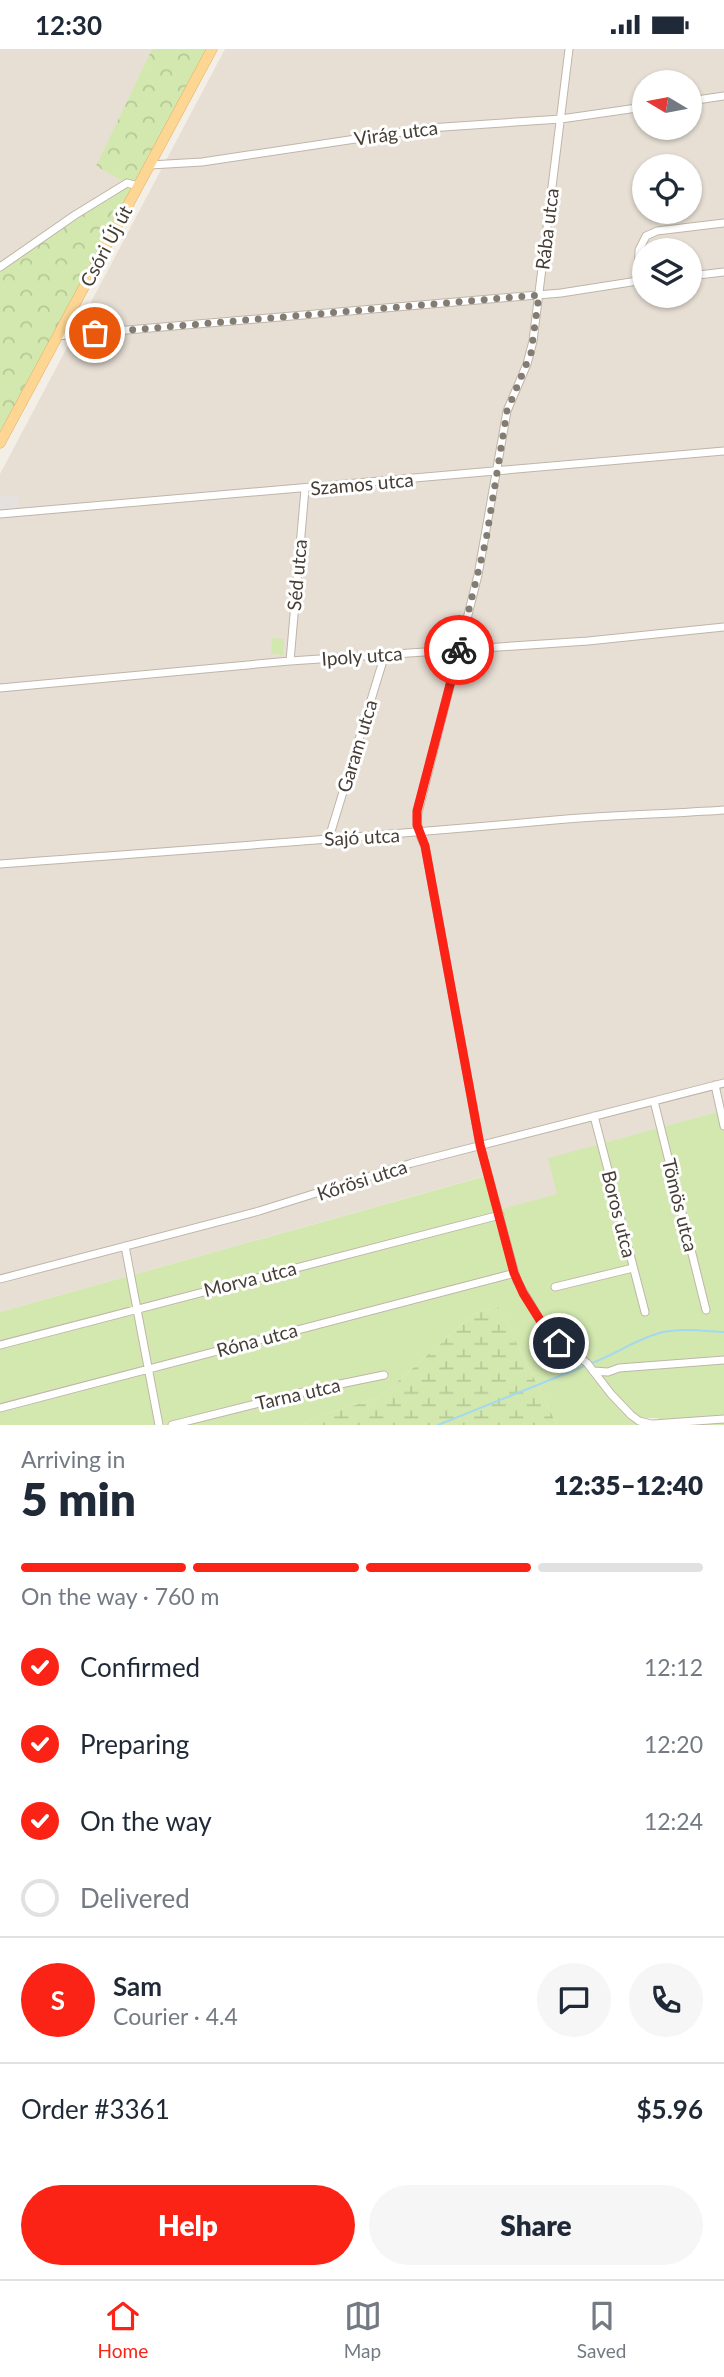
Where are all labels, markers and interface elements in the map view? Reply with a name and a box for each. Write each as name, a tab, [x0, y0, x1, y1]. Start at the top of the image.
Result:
text: 12:30	[35, 9, 102, 41]
north arrow	[632, 70, 702, 140]
map controls	[632, 70, 702, 308]
street label: Virág utca	[353, 115, 439, 150]
button: locate	[632, 154, 702, 224]
street label: Rába utca	[530, 187, 563, 271]
street label: Csóri Új út	[75, 201, 137, 290]
button: layers	[632, 238, 702, 308]
pin	[65, 303, 125, 363]
icon: bag	[76, 314, 114, 352]
street label: Szamos utca	[309, 468, 414, 499]
street label: Séd utca	[282, 538, 311, 612]
courier	[424, 615, 494, 685]
icon: bike	[440, 631, 478, 669]
street label: Ipoly utca	[321, 641, 403, 670]
street label: Garam utca	[332, 697, 382, 795]
street label: Sajó utca	[324, 823, 400, 850]
street label: Kőrösi utca	[314, 1154, 410, 1205]
street label: Tömös utca	[658, 1156, 703, 1254]
street label: Boros utca	[598, 1168, 641, 1260]
street label: Morva utca	[201, 1256, 299, 1301]
pin	[529, 1313, 589, 1373]
street label: Róna utca	[214, 1318, 300, 1361]
icon: home	[540, 1324, 578, 1362]
street label: Tarna utca	[253, 1373, 342, 1414]
text: Arriving in	[21, 1445, 125, 1473]
text: 12:35–12:40	[553, 1469, 703, 1501]
text: 5 min	[21, 1471, 136, 1526]
text: On the way · 760 m	[21, 1582, 220, 1610]
icon: check	[21, 1648, 59, 1686]
text: Confirmed	[80, 1651, 200, 1683]
text: 12:12	[644, 1653, 703, 1681]
icon: check	[21, 1725, 59, 1763]
text: Preparing	[80, 1728, 189, 1760]
text: 12:20	[644, 1730, 703, 1758]
icon: check	[21, 1802, 59, 1840]
text: On the way	[80, 1805, 212, 1837]
text: 12:24	[644, 1807, 703, 1835]
text: Delivered	[80, 1882, 190, 1914]
button: chat	[537, 1963, 611, 2037]
button: phone	[629, 1963, 703, 2037]
text: Sam	[113, 1970, 162, 2002]
text: S	[51, 1984, 65, 2016]
text: Courier · 4.4	[113, 2002, 238, 2030]
text: Order #3361	[21, 2093, 170, 2125]
text: $5.96	[637, 2093, 703, 2125]
button: Help	[21, 2185, 355, 2265]
button: Share	[369, 2185, 703, 2265]
tab: Home	[98, 2297, 148, 2362]
tab: Map	[344, 2297, 382, 2362]
tab: Saved	[577, 2297, 626, 2362]

